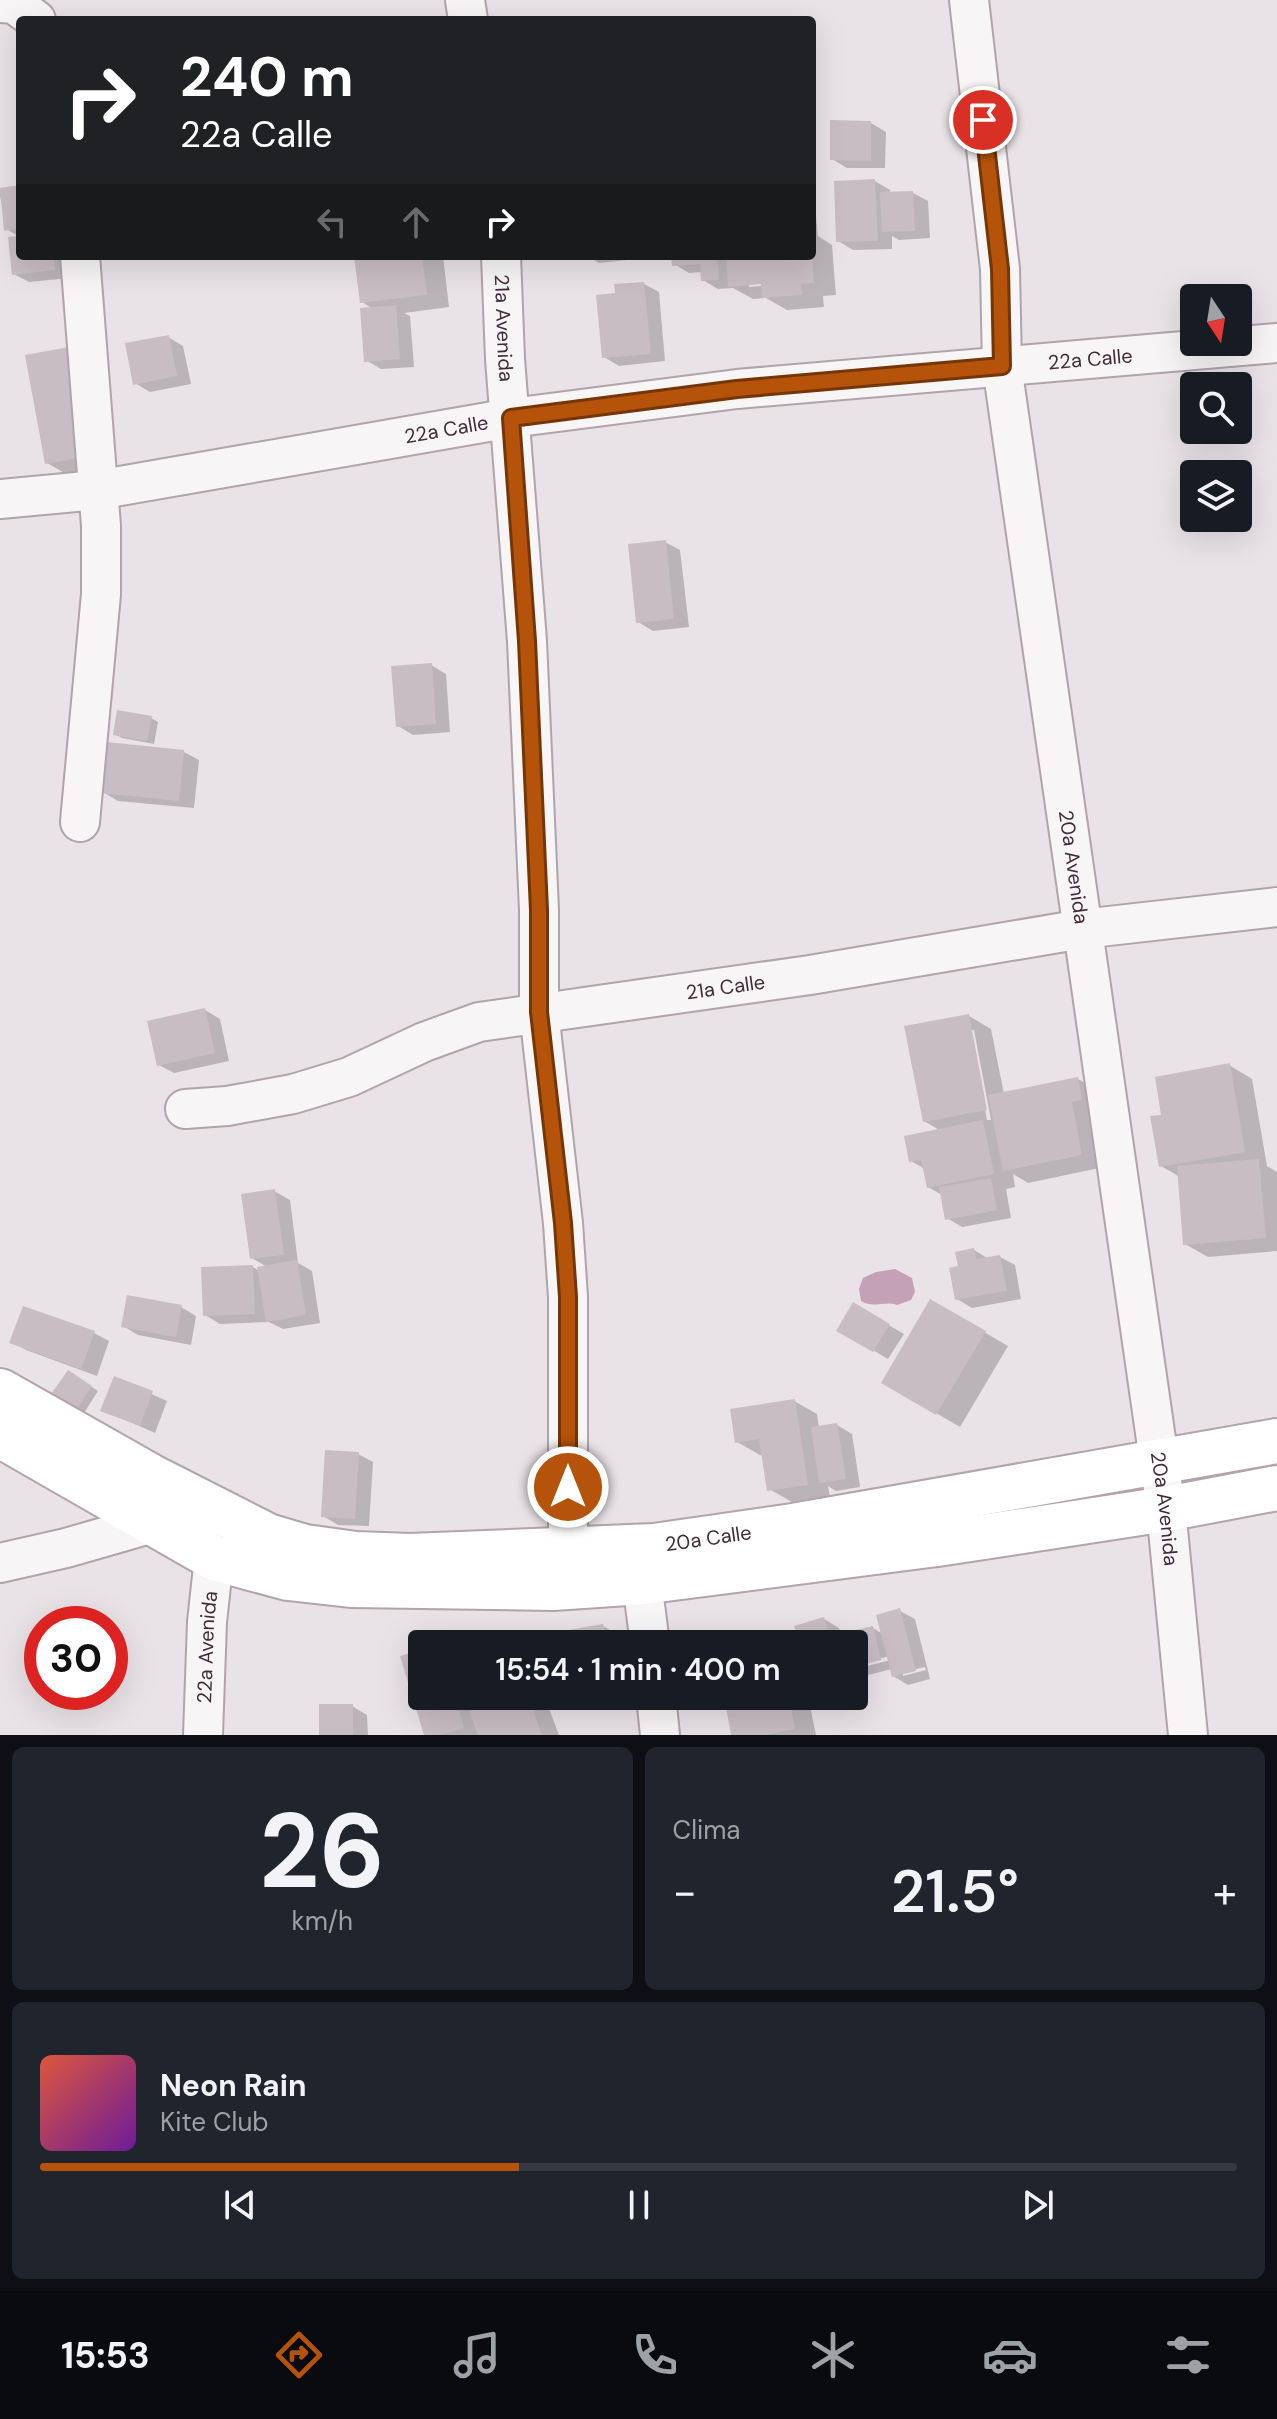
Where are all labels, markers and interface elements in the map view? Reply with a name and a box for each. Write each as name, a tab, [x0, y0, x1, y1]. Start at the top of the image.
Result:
text: 240 m	[180, 40, 354, 113]
icon: right	[48, 48, 152, 152]
pin	[949, 86, 1017, 154]
icon: arrive	[961, 98, 1005, 142]
text: 22a Calle	[180, 111, 333, 158]
icon: left	[310, 200, 354, 244]
icon: ahead	[394, 200, 438, 244]
icon: right	[478, 200, 522, 244]
street label: 21a Avenida	[489, 274, 520, 383]
north arrow	[1180, 284, 1252, 356]
map controls	[1180, 284, 1252, 532]
street label: 22a Calle	[1047, 342, 1134, 375]
button: search	[1180, 372, 1252, 444]
street label: 22a Calle	[402, 409, 490, 449]
button: layers	[1180, 460, 1252, 532]
street label: 20a Avenida	[1053, 808, 1095, 926]
street label: 21a Calle	[684, 969, 767, 1005]
position arrow	[526, 1445, 610, 1529]
street label: 20a Avenida	[1145, 1450, 1184, 1567]
street label: 20a Calle	[664, 1519, 753, 1557]
street label: 22a Avenida	[191, 1589, 223, 1704]
speed limit sign: 30	[24, 1606, 128, 1710]
text: 15:54 · 1 min · 400 m	[496, 1650, 780, 1689]
text: 26	[259, 1784, 385, 1919]
text: Clima	[673, 1813, 741, 1847]
text: 21.5°	[891, 1852, 1019, 1931]
text: −	[673, 1863, 697, 1921]
text: +	[1213, 1863, 1237, 1921]
text: km/h	[292, 1904, 353, 1938]
text: Neon Rain	[160, 2066, 306, 2105]
text: Kite Club	[160, 2105, 269, 2139]
icon: previous	[218, 2183, 262, 2227]
icon: pause	[617, 2183, 661, 2227]
icon: next	[1016, 2183, 1060, 2227]
icon: directions	[271, 2327, 327, 2383]
icon: music	[449, 2327, 505, 2383]
icon: phone	[627, 2327, 683, 2383]
icon: climate	[805, 2327, 861, 2383]
icon: car	[982, 2327, 1038, 2383]
icon: filters	[1160, 2327, 1216, 2383]
text: 15:53	[61, 2332, 150, 2379]

